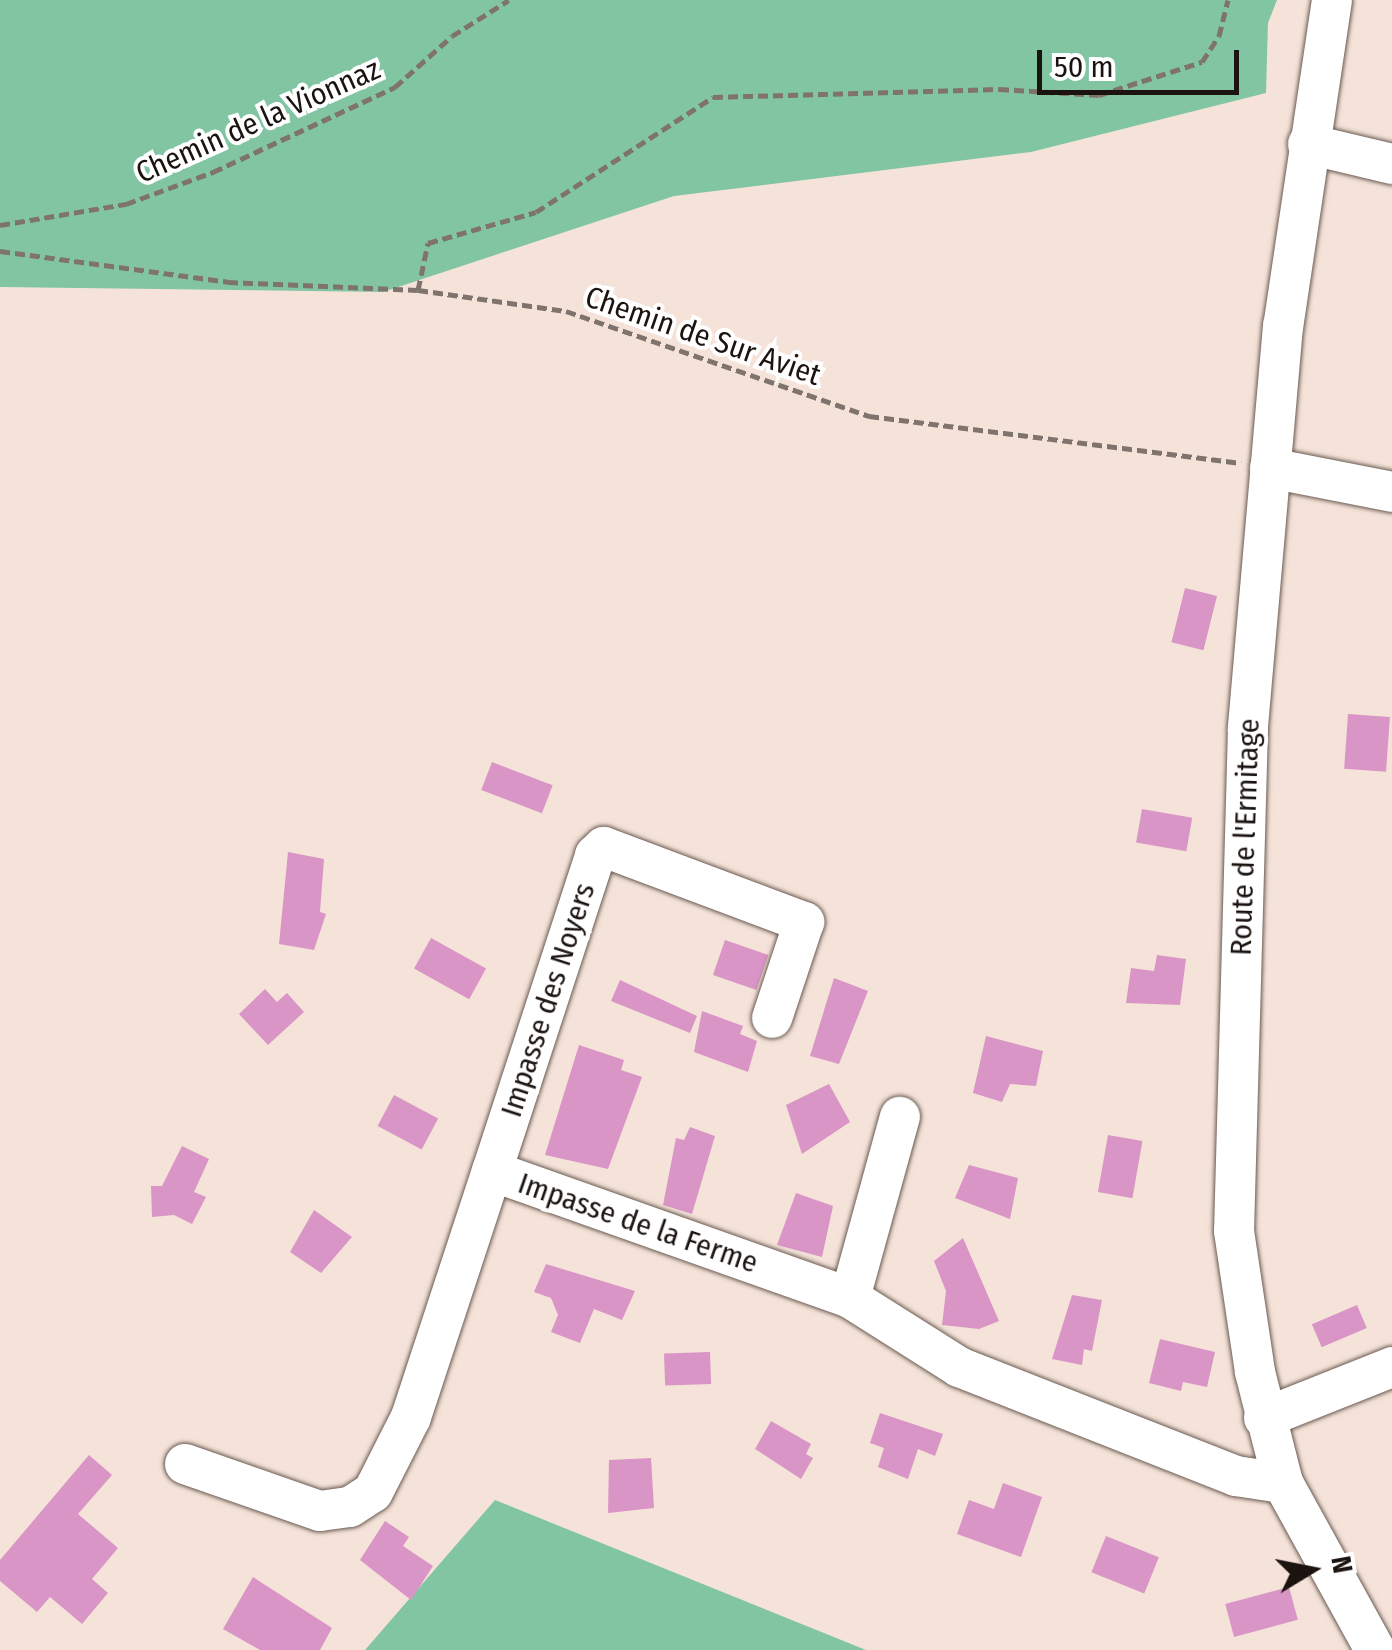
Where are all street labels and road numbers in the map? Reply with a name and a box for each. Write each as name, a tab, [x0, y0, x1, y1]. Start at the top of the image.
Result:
street label: Chemin de la Vionnaz	[130, 51, 386, 191]
street label: Chemin de Sur Aviet	[581, 279, 825, 393]
street label: Route de l'Ermitage	[1223, 718, 1267, 956]
street label: Impasse des Noyers	[493, 878, 603, 1122]
street label: Impasse de la Ferme	[513, 1165, 763, 1281]

